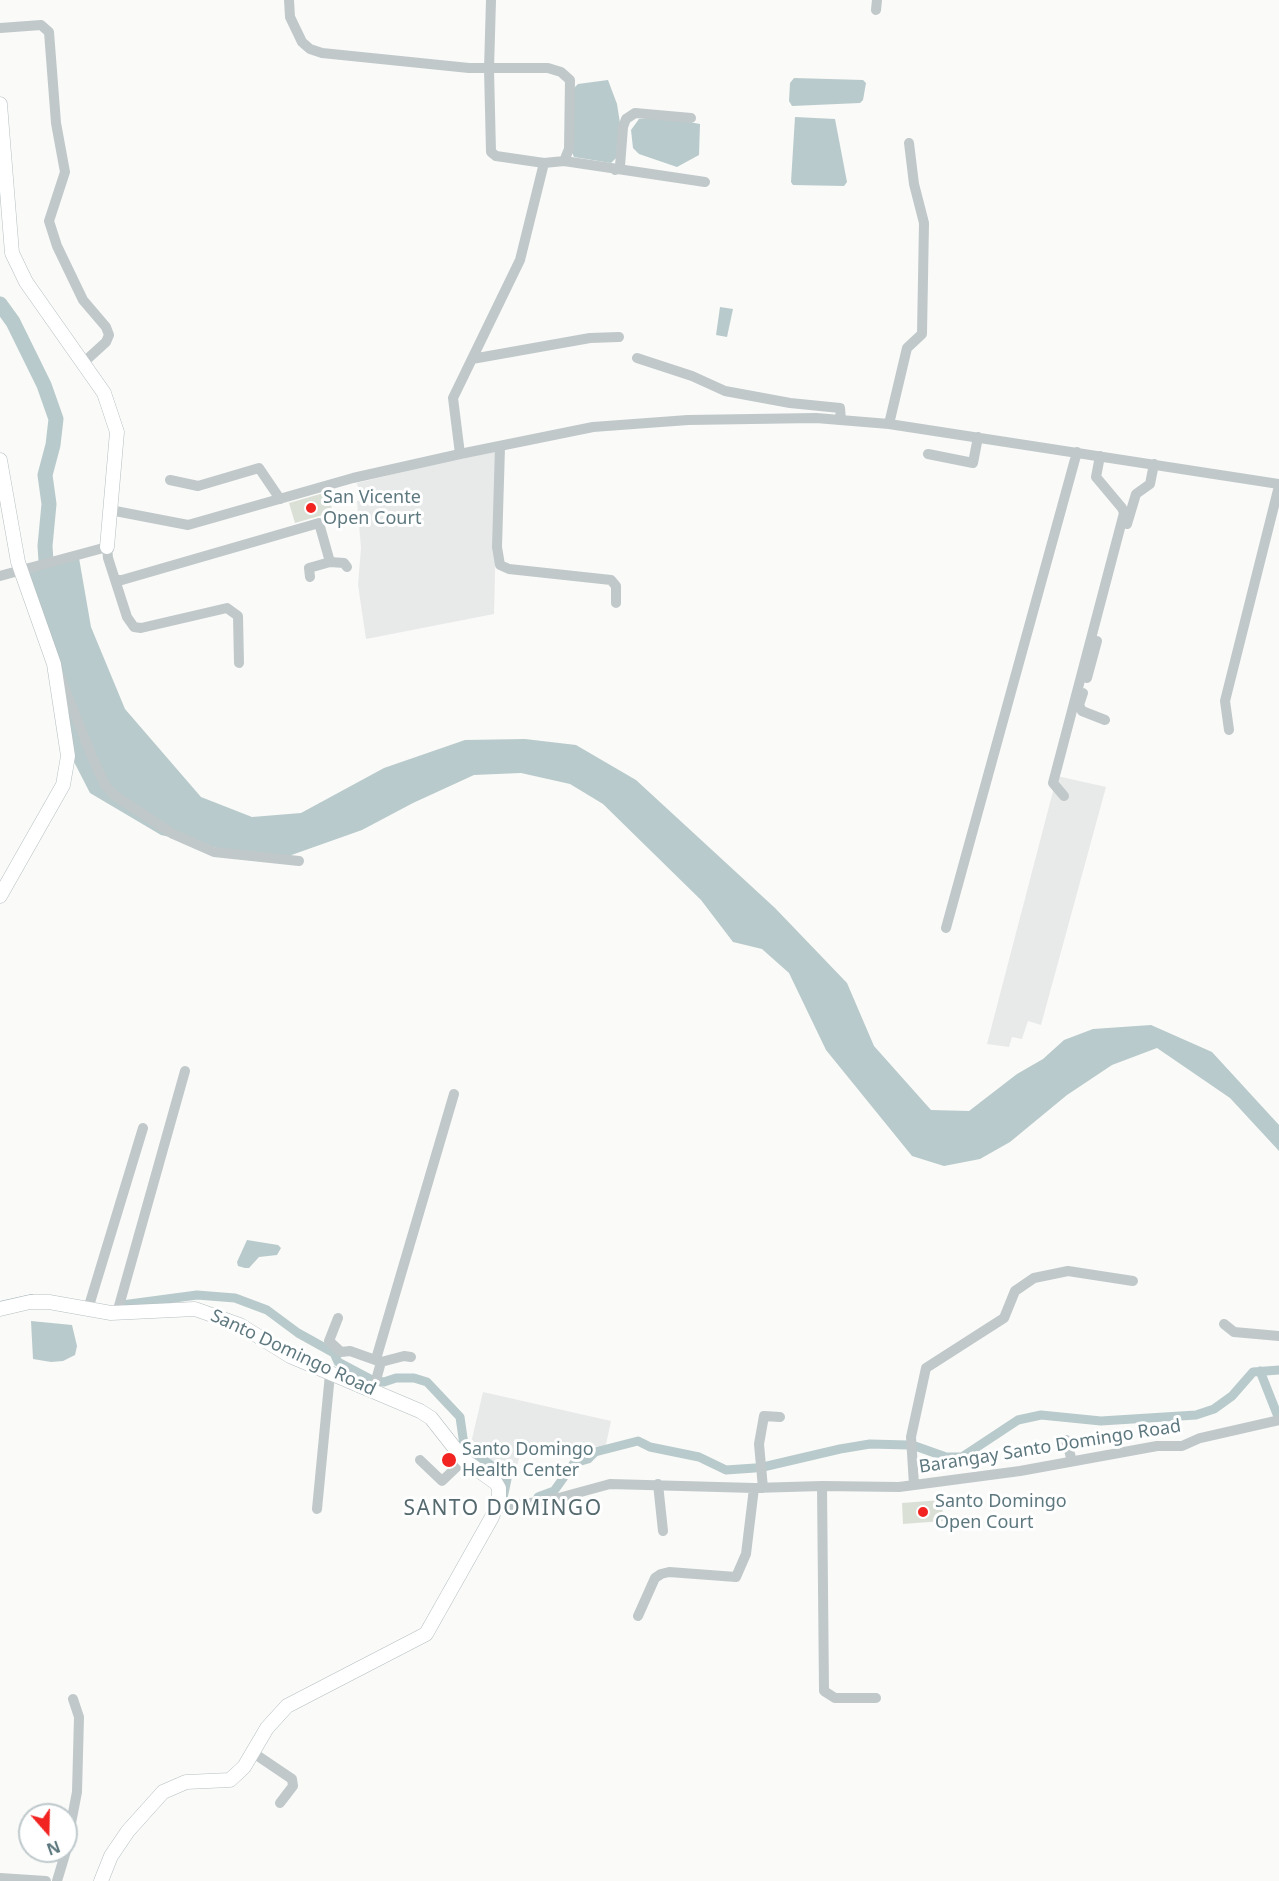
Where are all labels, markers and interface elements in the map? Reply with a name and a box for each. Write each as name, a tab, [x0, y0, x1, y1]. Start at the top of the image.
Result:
place label: San Vicente Open Court	[323, 487, 421, 530]
marker: San Vicente Open Court	[304, 501, 318, 515]
street label: Santo Domingo Road	[207, 1305, 379, 1401]
street label: Barangay Santo Domingo Road	[918, 1416, 1182, 1478]
place label: Santo Domingo Health Center	[462, 1439, 594, 1482]
marker: Santo Domingo Health Center	[440, 1451, 458, 1469]
place label: Santo Domingo Open Court	[935, 1491, 1067, 1534]
district label: SANTO DOMINGO	[403, 1496, 603, 1522]
marker: Santo Domingo Open Court	[916, 1505, 930, 1519]
north arrow	[18, 1803, 78, 1863]
text: N	[44, 1835, 63, 1861]

